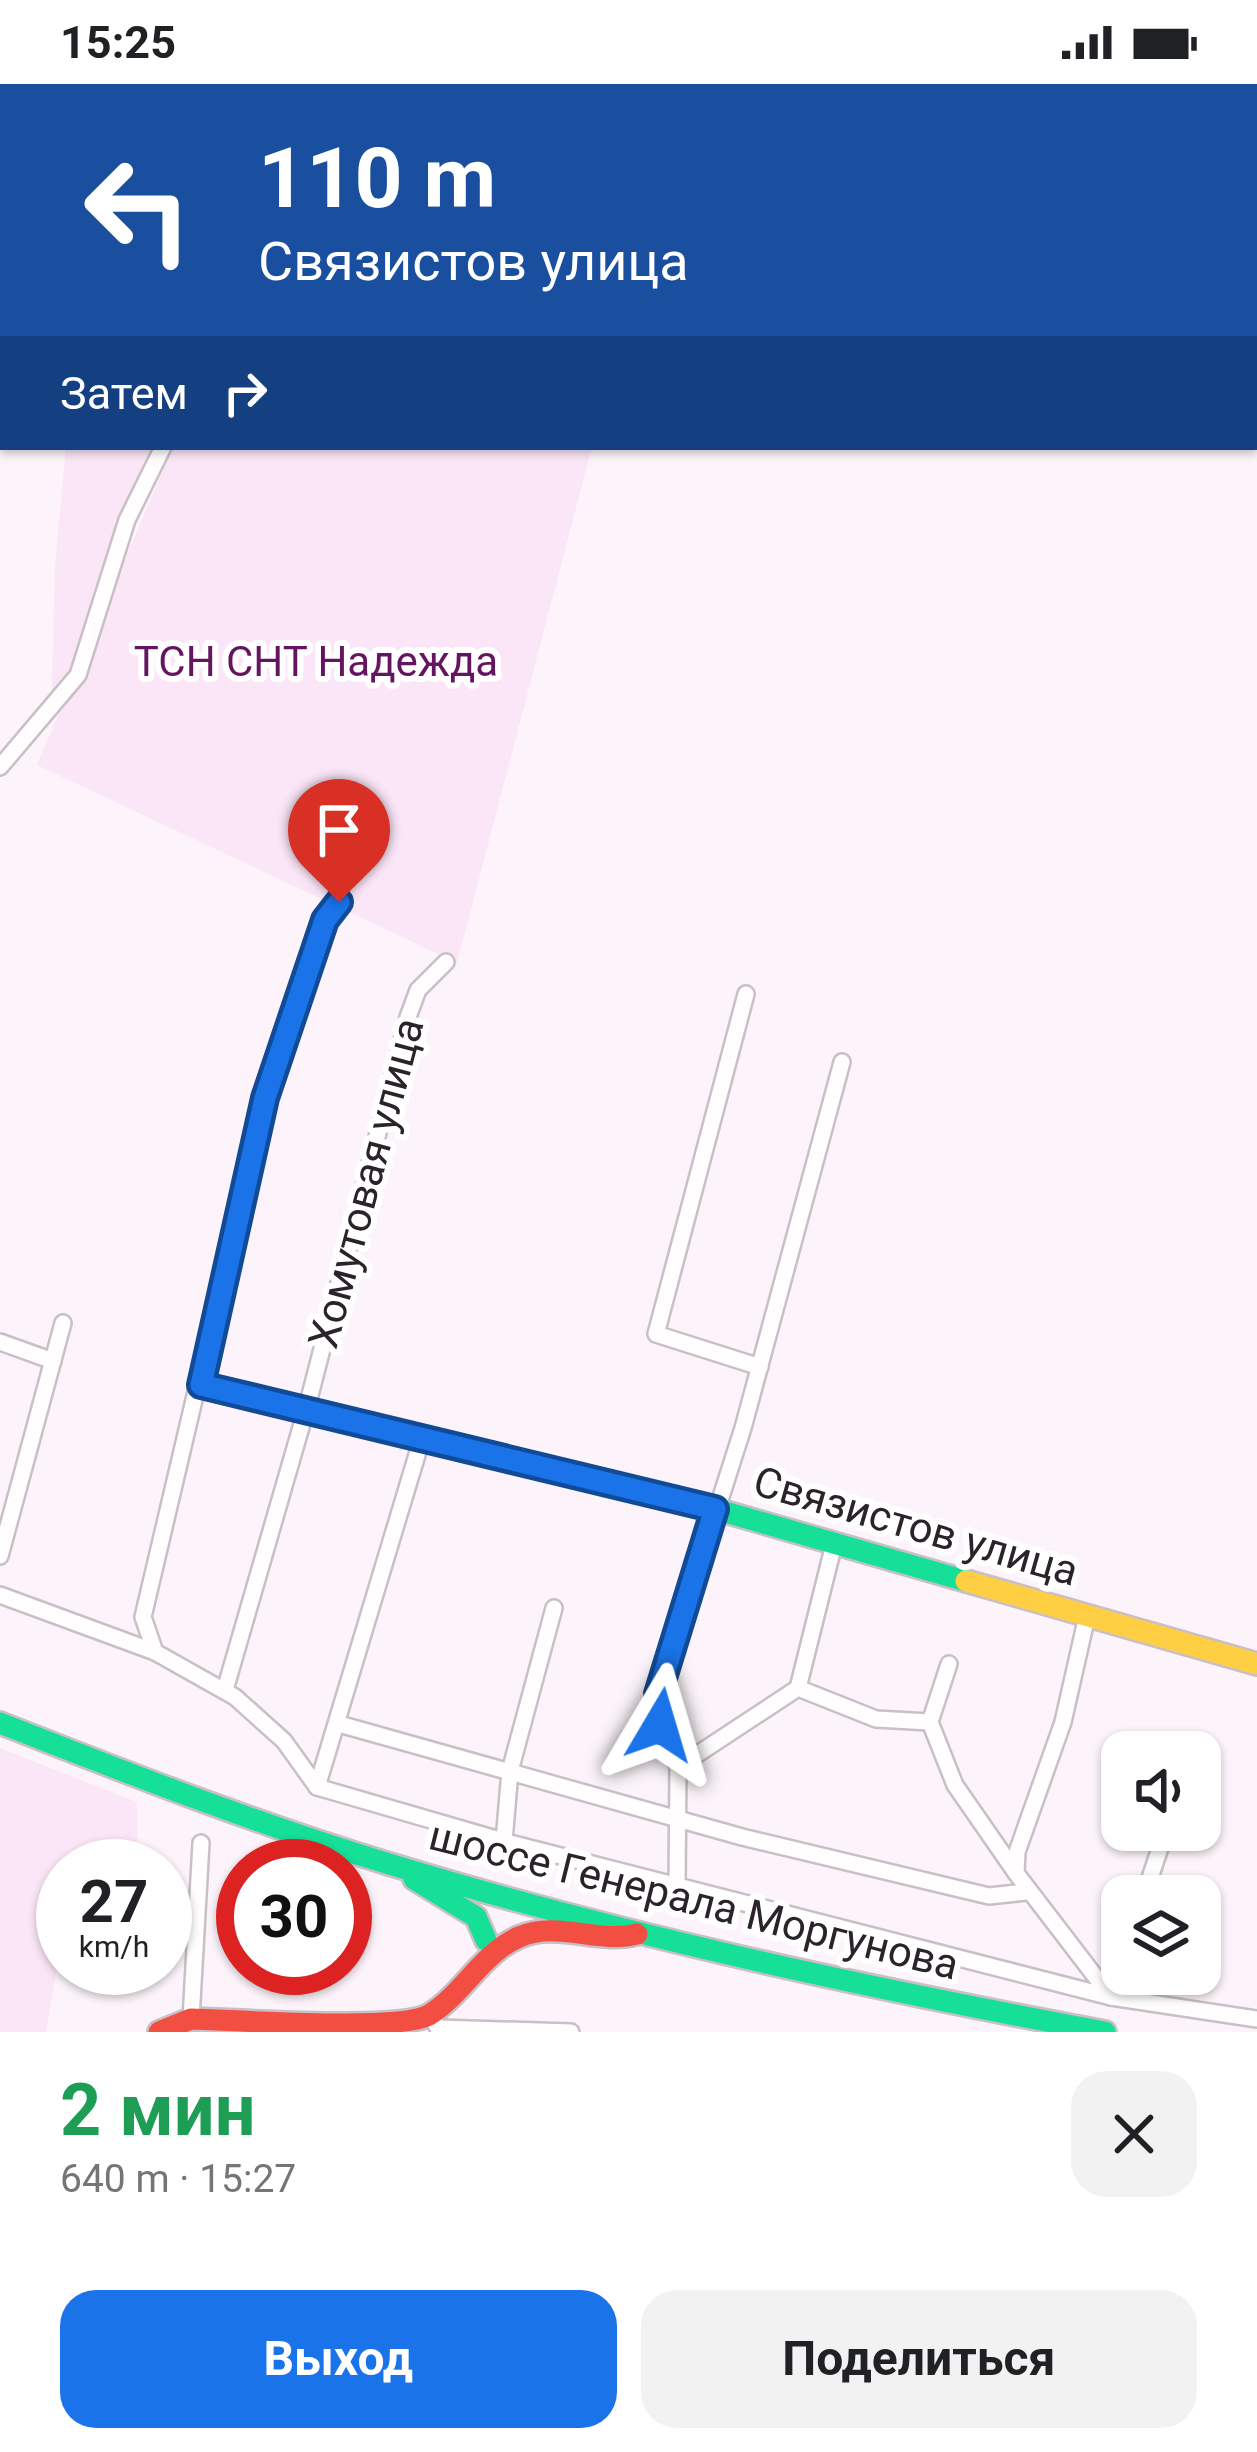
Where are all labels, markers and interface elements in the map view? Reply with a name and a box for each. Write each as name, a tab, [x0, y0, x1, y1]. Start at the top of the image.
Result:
text: 15:25	[60, 16, 176, 69]
text: 110 m	[258, 129, 496, 228]
icon: left	[60, 132, 216, 288]
text: Связистов улица	[258, 230, 689, 293]
icon: right	[212, 360, 278, 426]
text: Затем	[60, 367, 188, 420]
park label: ТСН СНТ Надежда	[134, 637, 498, 686]
pin	[288, 779, 390, 902]
icon: arrive	[306, 797, 372, 863]
street label: Хомутовая улица	[298, 1013, 434, 1353]
street label: Связистов улица	[748, 1456, 1084, 1596]
position arrow	[597, 1662, 723, 1788]
map controls	[1101, 1731, 1221, 1995]
button: sound	[1101, 1731, 1221, 1851]
street label: шоссе Генерала Моргунова	[424, 1810, 964, 1990]
speed limit sign: 30	[216, 1839, 372, 1995]
text: 27	[80, 1866, 148, 1937]
button: layers	[1101, 1875, 1221, 1995]
text: km/h	[79, 1929, 149, 1964]
text: 2 мин	[60, 2068, 255, 2153]
button: close	[1071, 2071, 1197, 2197]
text: 640 m · 15:27	[60, 2156, 296, 2202]
button: Выход	[60, 2290, 617, 2428]
button: Поделиться	[641, 2290, 1197, 2428]

